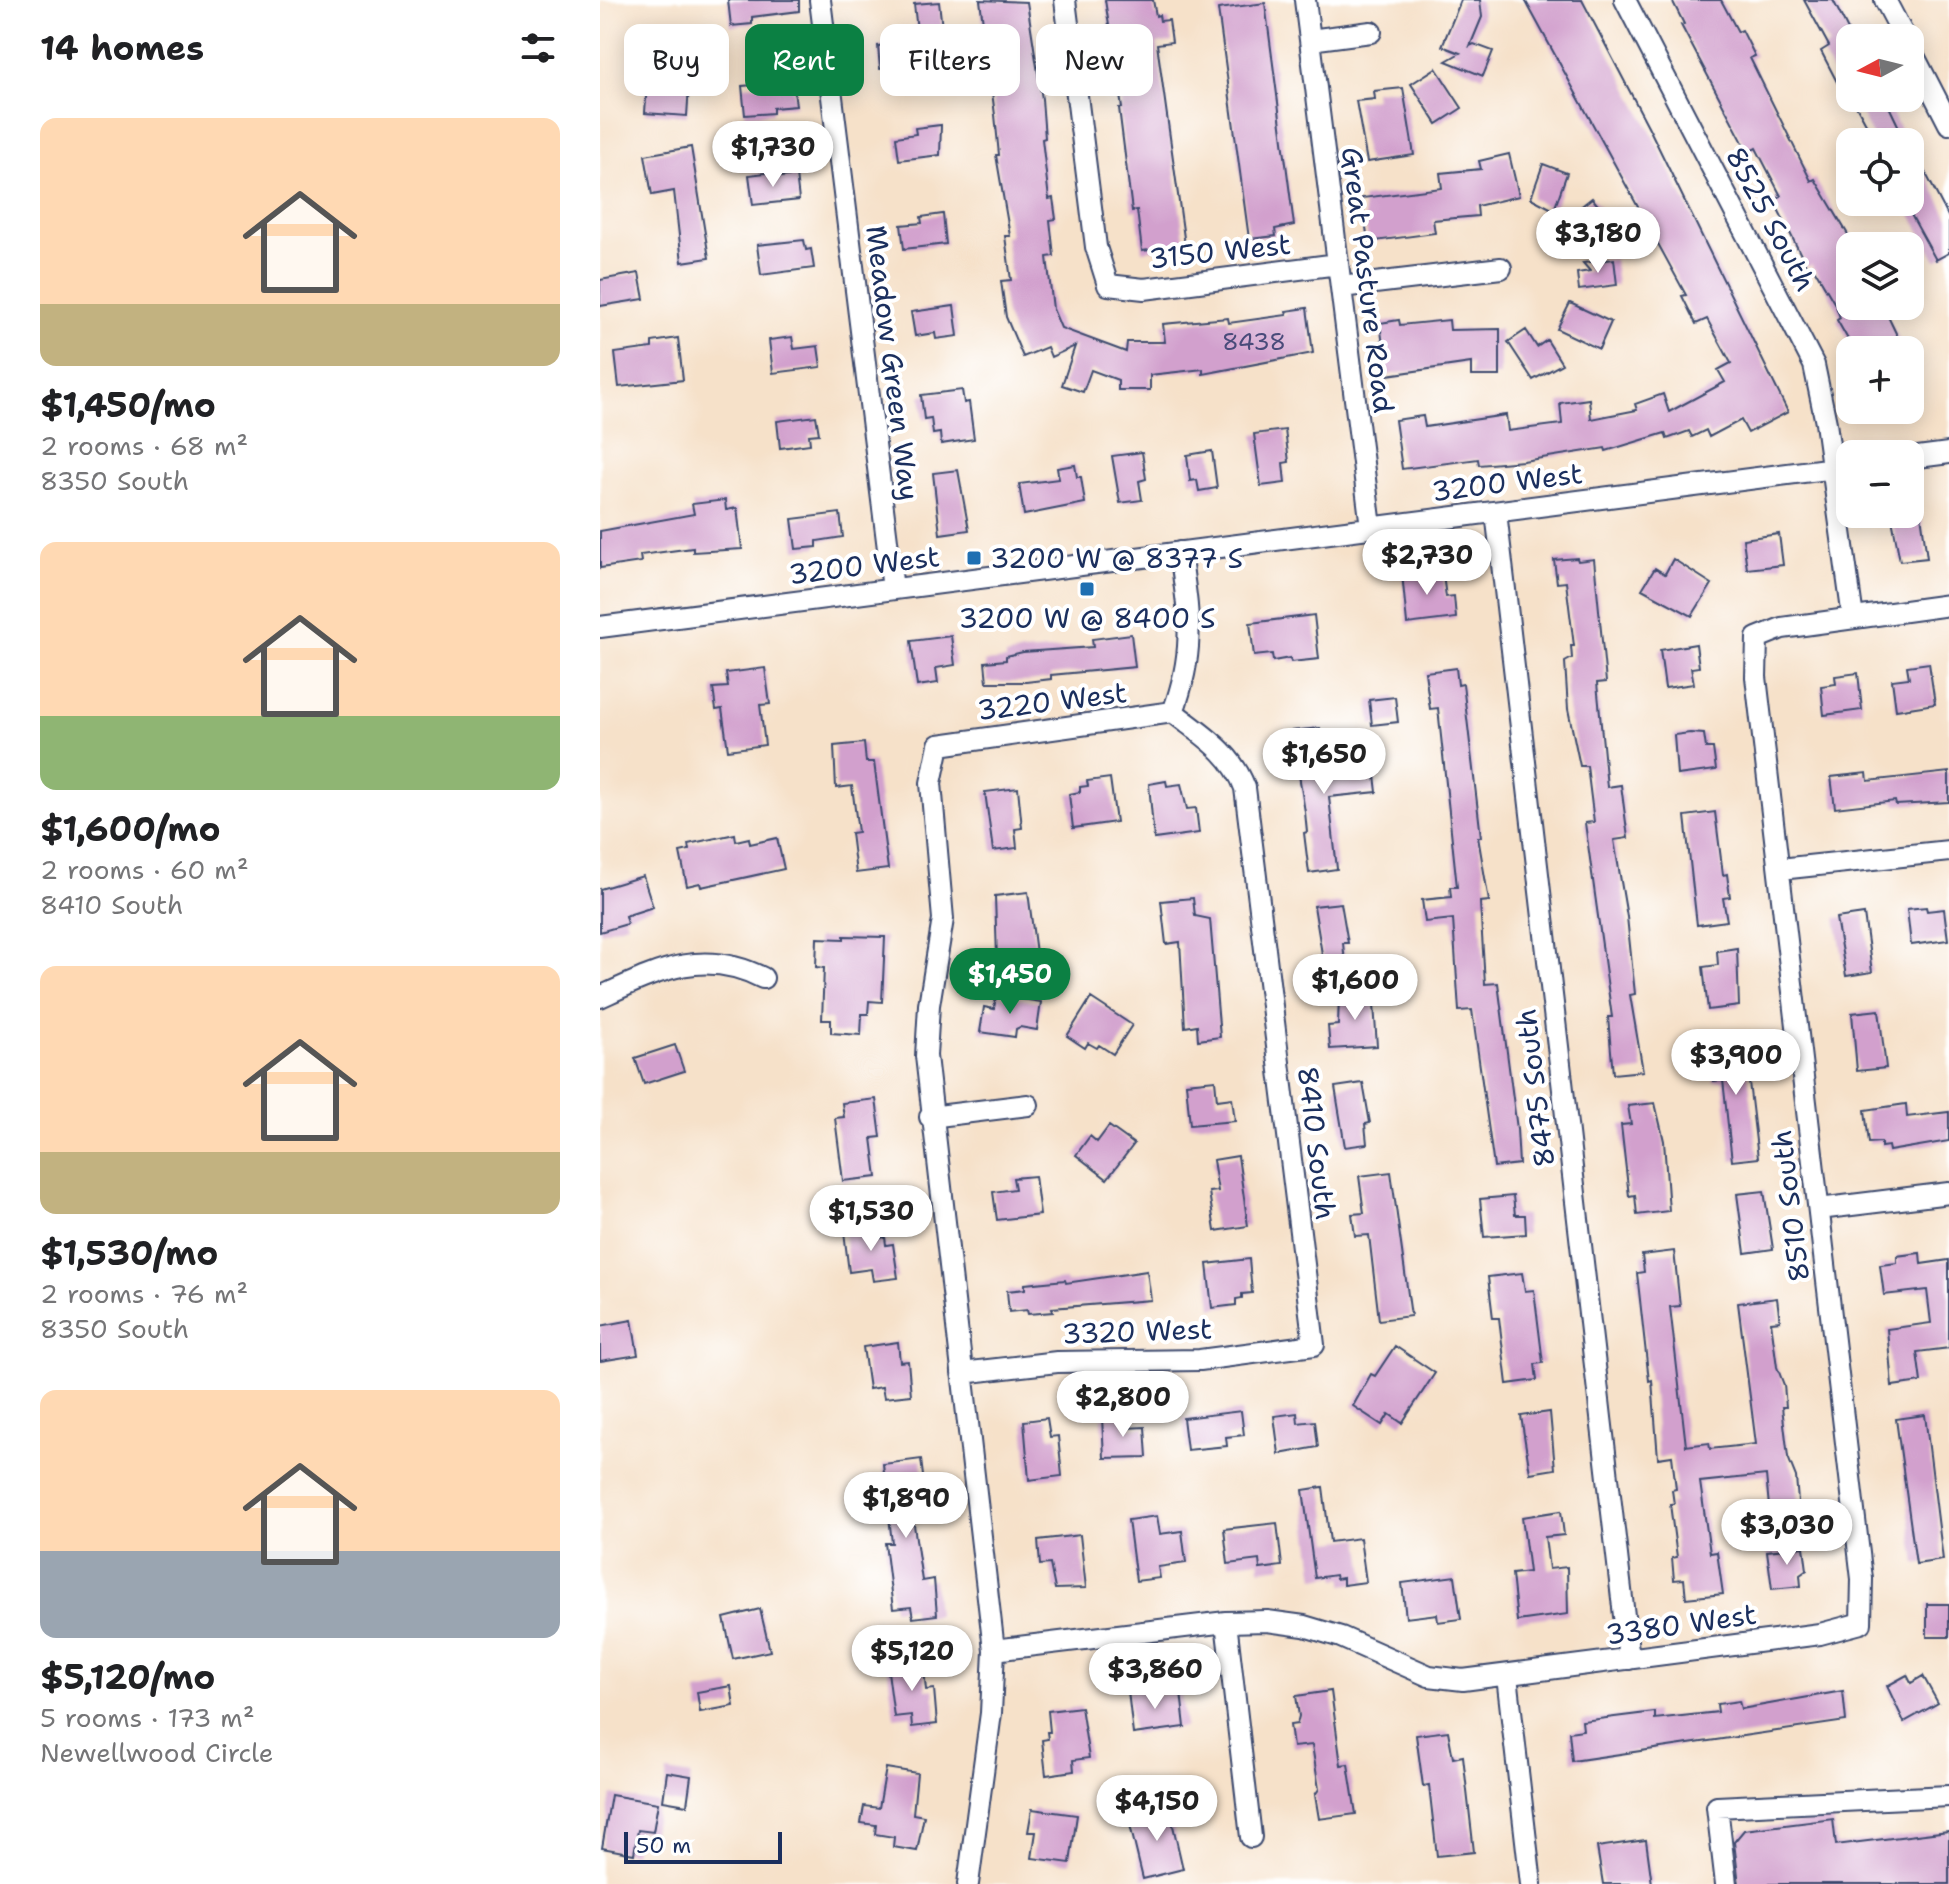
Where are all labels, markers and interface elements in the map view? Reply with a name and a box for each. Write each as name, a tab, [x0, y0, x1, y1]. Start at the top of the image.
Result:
chip: Buy	[624, 24, 729, 96]
chip: Rent	[745, 24, 864, 96]
chip: Filters	[880, 24, 1020, 96]
chip: New	[1036, 24, 1153, 96]
north arrow	[1836, 24, 1924, 112]
map controls	[1836, 24, 1924, 528]
text: 14 homes	[40, 25, 204, 71]
icon: filters	[516, 26, 560, 70]
pin: $1,730	[708, 121, 838, 189]
button: locate	[1836, 128, 1924, 216]
text: $1,730	[730, 129, 816, 164]
street label: 8525 South	[1717, 140, 1825, 298]
street label: Great Pasture Road	[1333, 145, 1403, 415]
icon: home	[228, 170, 372, 314]
pin: $3,180	[1533, 207, 1663, 275]
text: $3,180	[1554, 215, 1642, 250]
street label: Meadow Green Way	[857, 223, 929, 503]
street label: 3150 West	[1147, 225, 1293, 277]
button: layers	[1836, 232, 1924, 320]
house number: 8438	[1222, 326, 1286, 358]
button: +	[1836, 336, 1924, 424]
text: $1,450/mo	[40, 382, 216, 428]
text: 2 rooms · 68 m²	[40, 428, 248, 463]
button: −	[1836, 440, 1924, 528]
street label: 3200 West	[1429, 454, 1585, 510]
text: 8350 South	[40, 463, 189, 498]
pin: $2,730	[1362, 529, 1492, 597]
street label: 3200 West	[786, 537, 942, 593]
text: $2,730	[1380, 537, 1474, 572]
place label: 3200 W @ 8377 S	[990, 539, 1243, 577]
marker: 3200 W @ 8377 S	[965, 549, 983, 567]
marker: 3200 W @ 8400 S	[1078, 580, 1096, 598]
icon: home	[228, 594, 372, 738]
place label: 3200 W @ 8400 S	[959, 599, 1215, 637]
street label: 3220 West	[975, 673, 1129, 729]
pin: $1,650	[1259, 728, 1389, 796]
text: $1,650	[1281, 736, 1367, 771]
text: $1,600/mo	[40, 806, 221, 852]
text: 2 rooms · 60 m²	[40, 852, 249, 887]
text: 8410 South	[40, 887, 183, 922]
pin: $1,450	[945, 948, 1075, 1016]
pin: $1,600	[1290, 954, 1420, 1022]
text: $1,450	[967, 956, 1053, 991]
text: $1,600	[1311, 962, 1399, 997]
street label: 8475 South	[1506, 1007, 1564, 1169]
icon: home	[228, 1018, 372, 1162]
pin: $3,900	[1671, 1029, 1801, 1097]
text: $3,900	[1689, 1037, 1783, 1072]
street label: 8410 South	[1289, 1064, 1345, 1222]
street label: 8510 South	[1762, 1128, 1818, 1284]
pin: $1,530	[806, 1185, 936, 1253]
text: $1,530	[828, 1193, 914, 1228]
text: $1,530/mo	[40, 1230, 218, 1276]
text: 2 rooms · 76 m²	[40, 1276, 248, 1311]
street label: 3320 West	[1061, 1309, 1213, 1353]
text: 8350 South	[40, 1311, 189, 1346]
pin: $2,800	[1058, 1371, 1188, 1439]
text: $2,800	[1075, 1379, 1171, 1414]
icon: home	[228, 1442, 372, 1586]
pin: $1,890	[841, 1472, 971, 1540]
text: $1,890	[862, 1480, 950, 1515]
pin: $3,030	[1722, 1499, 1852, 1567]
text: $3,030	[1739, 1507, 1835, 1542]
street label: 3380 West	[1603, 1595, 1759, 1653]
pin: $5,120	[847, 1625, 977, 1693]
text: $5,120	[870, 1633, 954, 1668]
pin: $3,860	[1090, 1643, 1220, 1711]
text: $3,860	[1107, 1651, 1203, 1686]
text: $5,120/mo	[40, 1654, 215, 1700]
text: 5 rooms · 173 m²	[40, 1700, 255, 1735]
text: Newellwood Circle	[40, 1735, 273, 1770]
pin: $4,150	[1092, 1775, 1222, 1843]
text: $4,150	[1114, 1783, 1200, 1818]
scale bar	[624, 1828, 782, 1864]
text: 50 m	[636, 1831, 691, 1860]

